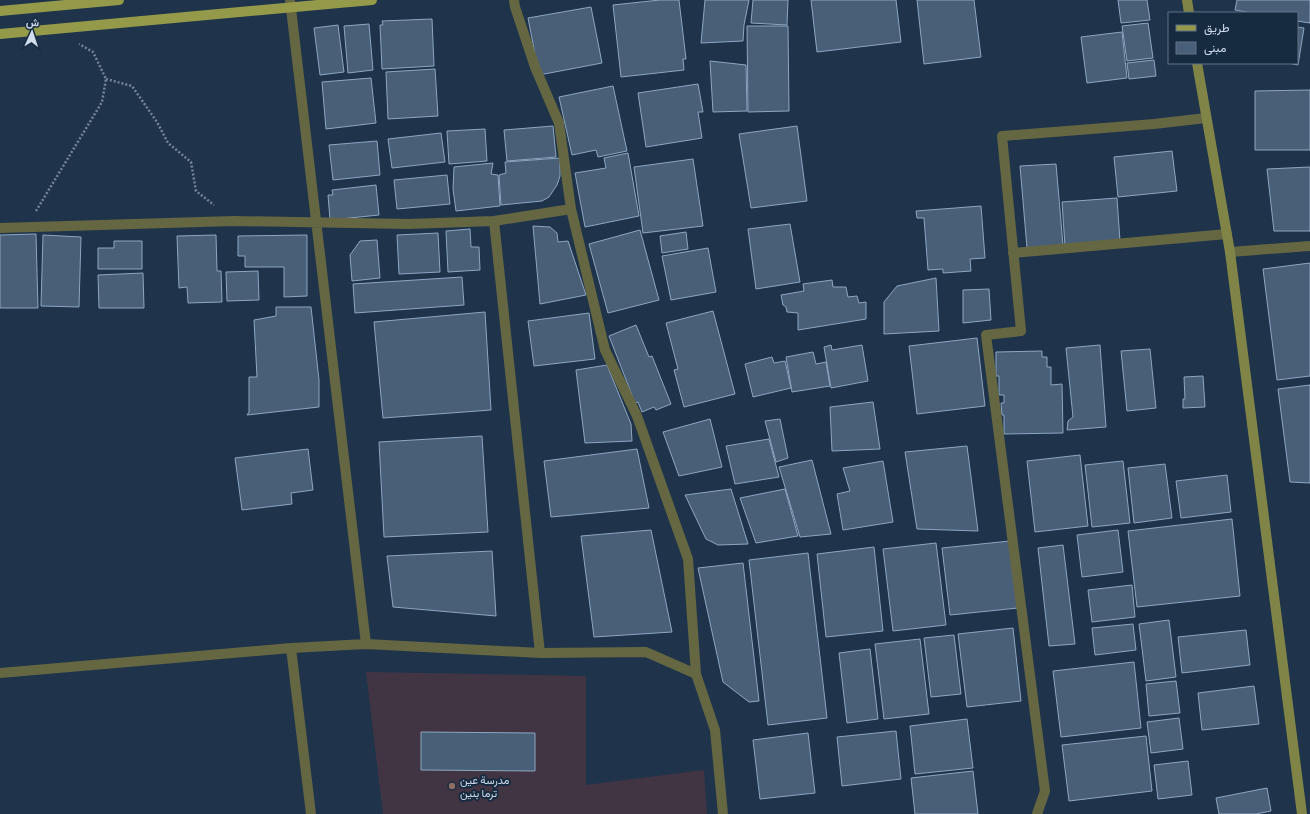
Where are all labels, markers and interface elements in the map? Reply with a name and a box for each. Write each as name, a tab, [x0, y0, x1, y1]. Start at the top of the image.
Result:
north arrow	[12, 12, 52, 52]
legend	[1168, 12, 1298, 64]
text: ش	[26, 15, 39, 29]
text: طريق	[1204, 20, 1230, 36]
text: مبنى	[1204, 40, 1226, 56]
place label: مدرسة عين ترما بنين	[460, 773, 510, 800]
marker: مدرسة عين ترما بنين	[447, 781, 457, 791]

